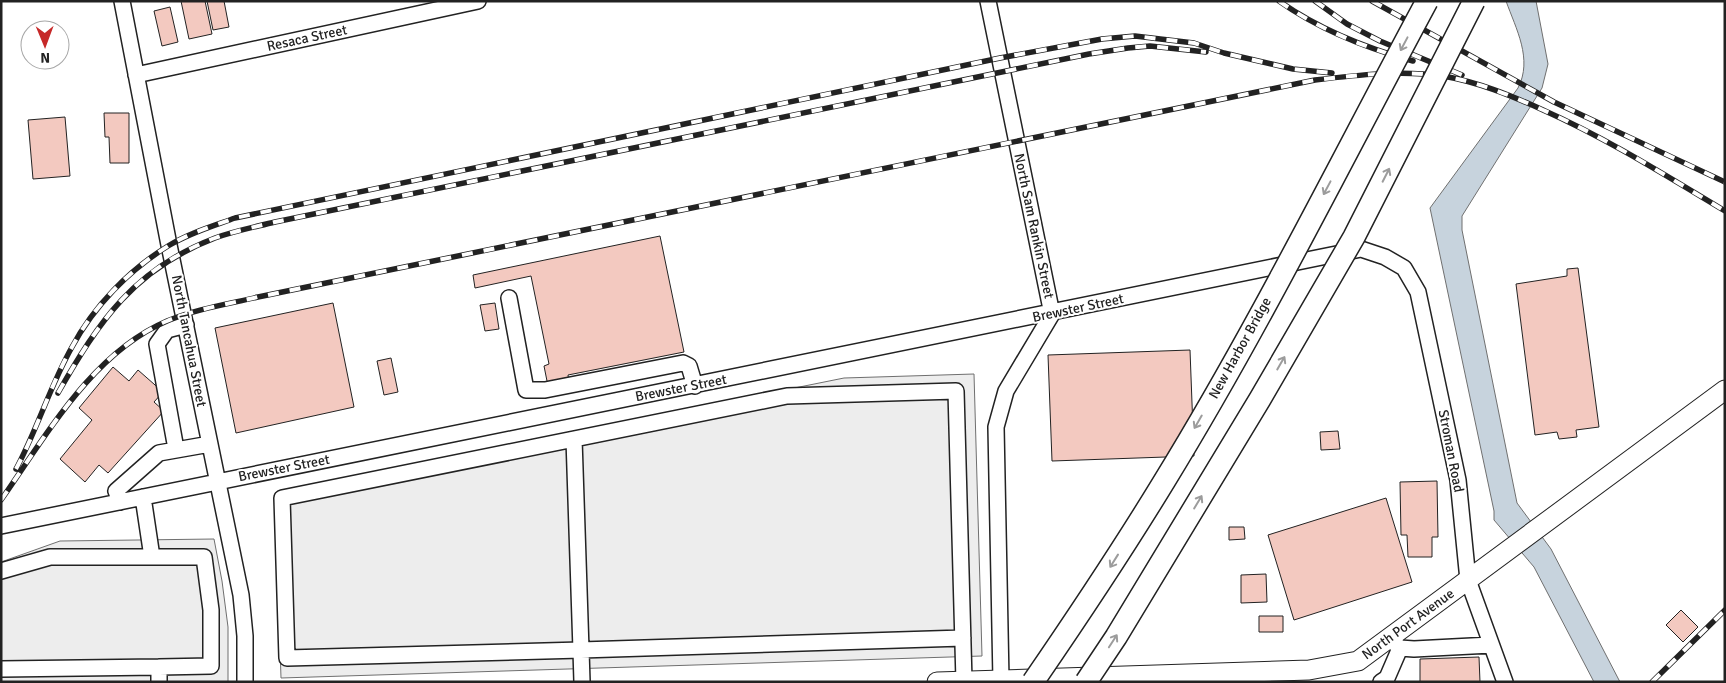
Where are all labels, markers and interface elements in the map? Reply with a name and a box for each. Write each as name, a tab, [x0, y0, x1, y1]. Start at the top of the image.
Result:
north arrow	[20, 20, 70, 70]
street label: Resaca Street	[265, 21, 349, 55]
one-way arrow	[1399, 37, 1409, 52]
text: N	[40, 49, 50, 66]
street label: North Sam Rankin Street	[1010, 152, 1058, 300]
one-way arrow	[1381, 168, 1391, 183]
one-way arrow	[1322, 180, 1332, 194]
street label: North Tancahua Street	[168, 274, 210, 409]
street label: Brewster Street	[1031, 290, 1125, 326]
street label: New Harbor Bridge	[1205, 294, 1275, 402]
one-way arrow	[1276, 355, 1286, 370]
street label: Brewster Street	[634, 371, 728, 405]
street label: Stroman Road	[1435, 408, 1467, 494]
one-way arrow	[1193, 414, 1203, 428]
street label: Brewster Street	[237, 451, 331, 485]
one-way arrow	[1193, 496, 1203, 510]
one-way arrow	[1109, 553, 1119, 567]
street label: North Port Avenue	[1359, 585, 1457, 663]
one-way arrow	[1108, 635, 1118, 649]

